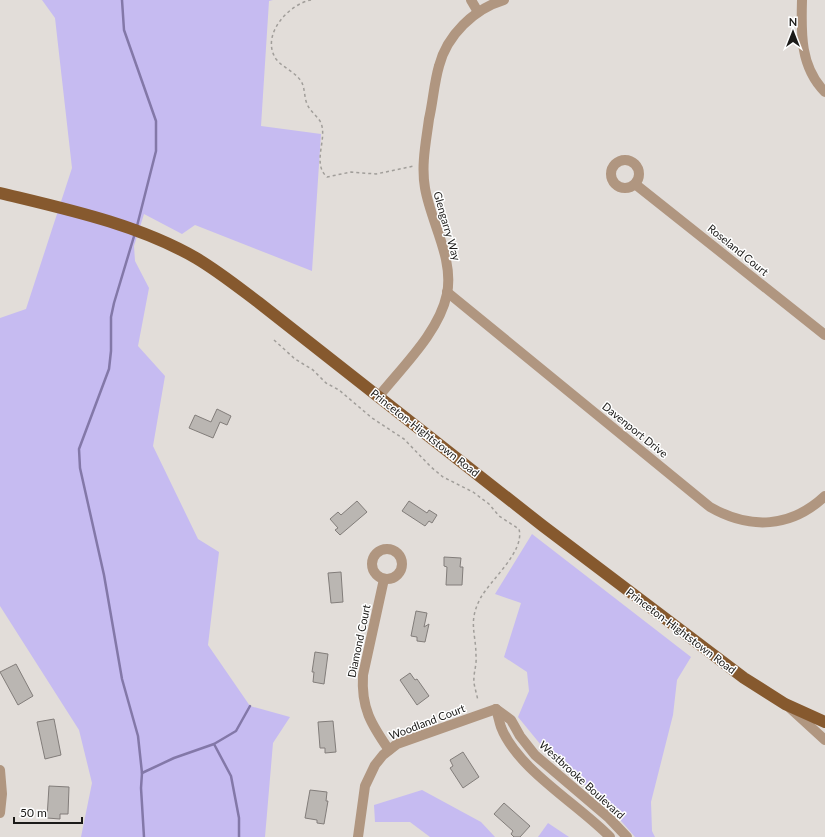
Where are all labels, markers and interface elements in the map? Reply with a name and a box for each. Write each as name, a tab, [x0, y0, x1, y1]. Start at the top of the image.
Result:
north arrow	[773, 12, 813, 52]
text: N	[789, 15, 797, 28]
street label: Glengarry Way	[431, 190, 464, 262]
street label: Roseland Court	[705, 221, 771, 278]
street label: Princeton-Hightstown Road	[368, 386, 482, 479]
street label: Davenport Drive	[600, 399, 671, 460]
street label: Princeton-Hightstown Road	[624, 585, 739, 676]
street label: Diamond Court	[344, 603, 373, 679]
street label: Woodland Court	[387, 701, 467, 742]
street label: Westbrooke Boulevard	[537, 738, 628, 821]
scale bar	[14, 799, 82, 825]
text: 50 m	[20, 805, 47, 820]

